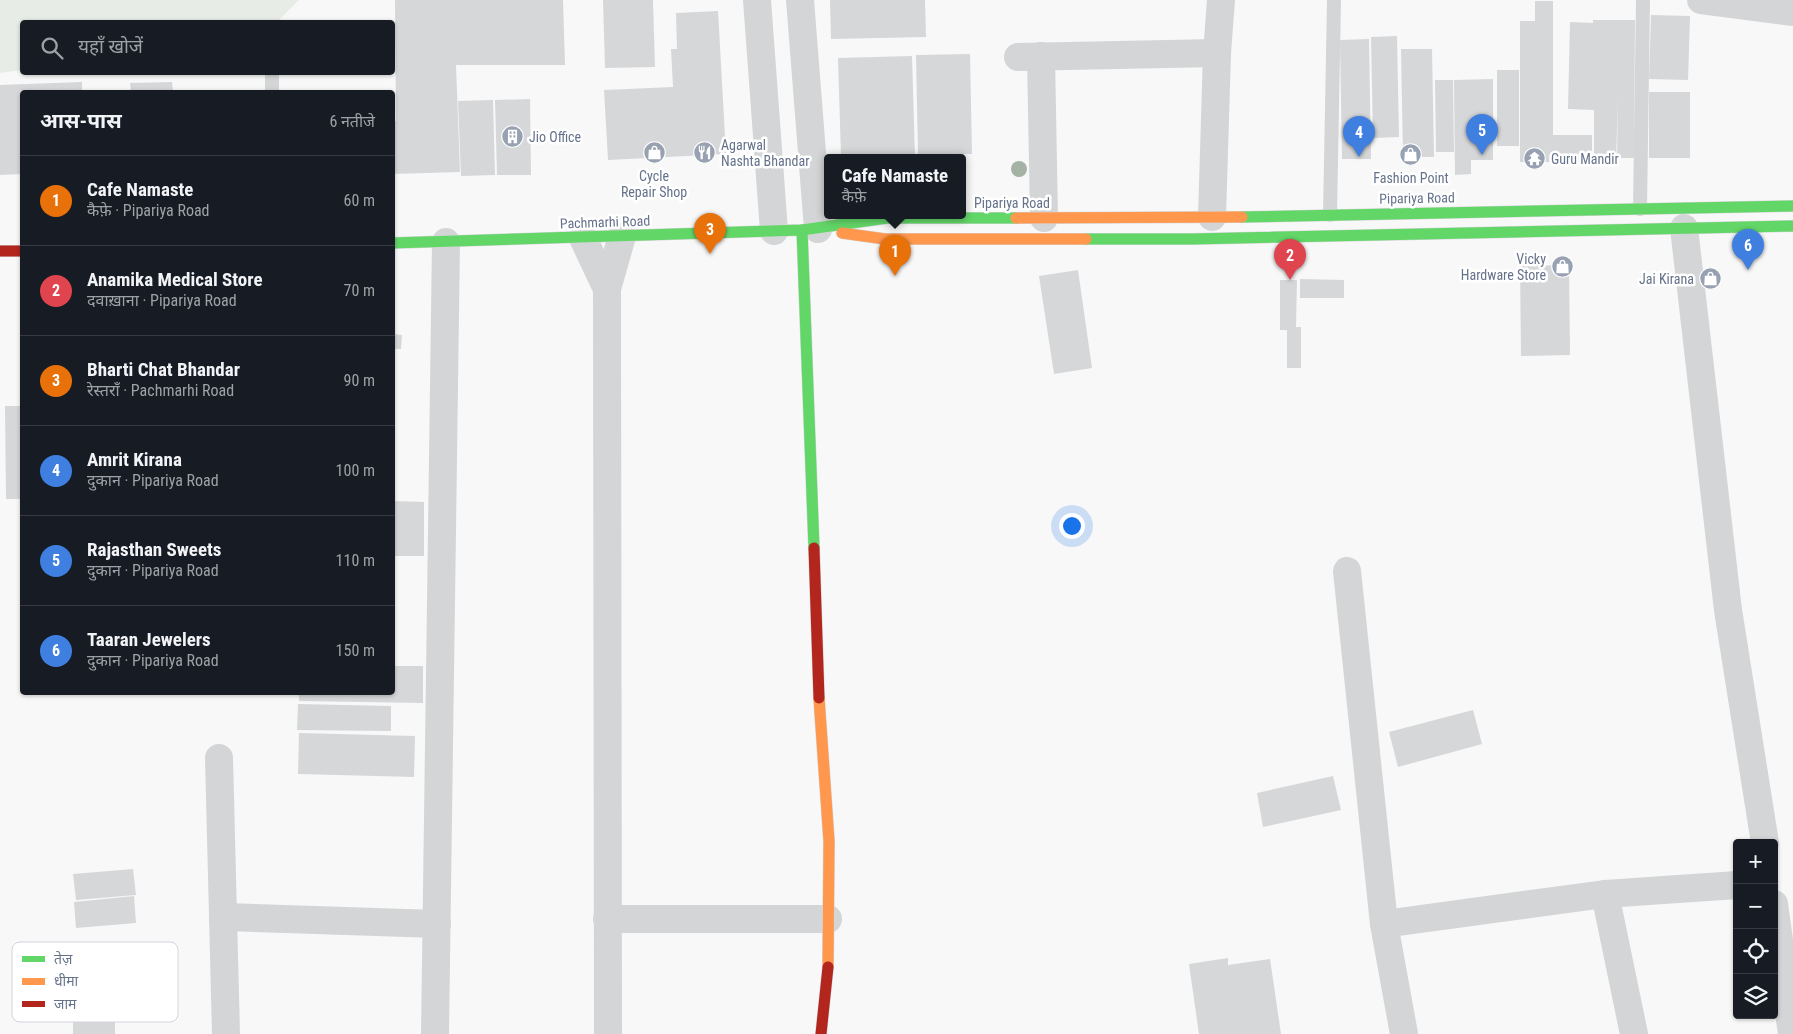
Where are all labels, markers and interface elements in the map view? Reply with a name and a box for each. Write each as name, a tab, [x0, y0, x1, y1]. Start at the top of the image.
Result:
search box	[20, 20, 395, 75]
icon: search	[38, 34, 66, 62]
text: यहाँ खोजें	[78, 35, 143, 58]
text: आस-पास	[40, 109, 122, 133]
text: 6 नतीजे	[329, 112, 375, 131]
pin: 5	[1466, 114, 1498, 155]
pin: 4	[1343, 116, 1375, 157]
building icon: Jio Office	[501, 125, 525, 149]
place label: Jio Office	[529, 129, 582, 145]
place label: Agarwal Nashta Bhandar	[721, 137, 809, 169]
shop icon: Cycle Repair Shop	[642, 141, 666, 165]
restaurant icon: Agarwal Nashta Bhandar	[693, 141, 717, 165]
shop icon: Fashion Point	[1399, 143, 1423, 167]
temple icon: Guru Mandir	[1523, 147, 1547, 171]
place label: Guru Mandir	[1551, 151, 1619, 167]
popup	[824, 154, 966, 219]
text: Cafe Namaste	[842, 164, 948, 187]
place label: Cycle Repair Shop	[621, 168, 687, 200]
place label: Fashion Point	[1373, 170, 1449, 186]
text: Cafe Namaste	[87, 178, 193, 201]
text: कैफ़े	[842, 187, 866, 206]
street label: Pipariya Road	[1379, 189, 1455, 207]
text: 1	[52, 191, 60, 210]
text: 60 m	[343, 191, 375, 210]
street label: Pipariya Road	[974, 195, 1050, 211]
text: कैफ़े · Pipariya Road	[87, 201, 210, 220]
street label: Pachmarhi Road	[560, 212, 650, 232]
pin: 3	[694, 213, 726, 254]
pin: 6	[1732, 229, 1764, 270]
pin: 1	[879, 235, 911, 276]
pin: 2	[1274, 239, 1306, 280]
place label: Vicky Hardware Store	[1461, 251, 1546, 283]
shop icon: Vicky Hardware Store	[1550, 255, 1574, 279]
shop icon: Jai Kirana	[1698, 267, 1722, 291]
text: Anamika Medical Store	[87, 268, 263, 291]
place label: Jai Kirana	[1639, 271, 1694, 287]
text: 2	[52, 281, 60, 300]
text: 70 m	[343, 281, 375, 300]
text: दवाख़ाना · Pipariya Road	[87, 291, 237, 310]
text: Bharti Chat Bhandar	[87, 358, 240, 381]
text: 3	[52, 371, 60, 390]
text: 90 m	[343, 371, 375, 390]
text: रेस्तराँ · Pachmarhi Road	[87, 381, 234, 400]
text: Amrit Kirana	[87, 448, 182, 471]
text: 4	[52, 461, 60, 480]
text: 100 m	[336, 461, 375, 480]
text: दुकान · Pipariya Road	[87, 471, 219, 490]
your location	[1059, 513, 1085, 539]
text: Rajasthan Sweets	[87, 538, 221, 561]
text: 5	[52, 551, 60, 570]
text: 110 m	[336, 551, 375, 570]
text: दुकान · Pipariya Road	[87, 561, 219, 580]
text: Taaran Jewelers	[87, 628, 211, 651]
text: 6	[52, 641, 60, 660]
text: 150 m	[336, 641, 375, 660]
text: दुकान · Pipariya Road	[87, 651, 219, 670]
map controls	[1733, 839, 1778, 1019]
button: +	[1733, 839, 1778, 884]
button: −	[1733, 884, 1778, 929]
button: locate	[1733, 929, 1778, 974]
legend	[12, 942, 178, 1022]
text: तेज़	[54, 950, 73, 967]
text: धीमा	[54, 973, 79, 989]
button: layers	[1733, 974, 1778, 1019]
text: जाम	[54, 996, 77, 1012]

